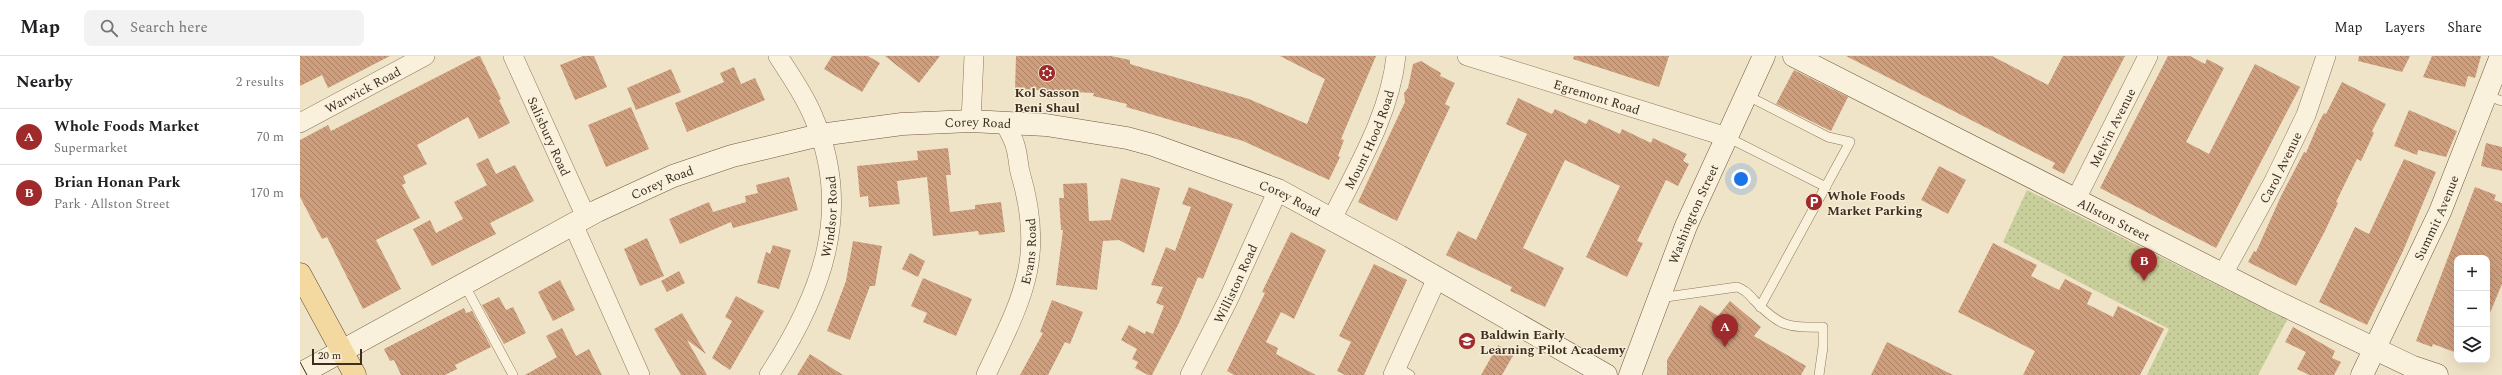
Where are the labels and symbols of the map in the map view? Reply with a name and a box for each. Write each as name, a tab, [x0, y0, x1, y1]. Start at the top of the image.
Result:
street label: Warwick Road	[321, 62, 405, 119]
synagogue icon: Kol Sasson Beni Shaul	[1037, 63, 1057, 83]
street label: Egremont Road	[1551, 74, 1642, 120]
place label: Kol Sasson Beni Shaul	[1014, 83, 1080, 118]
street label: Melvin Avenue	[2084, 85, 2141, 171]
street label: Mount Hood Road	[1340, 88, 1400, 193]
street label: Salisbury Road	[522, 94, 575, 180]
street label: Corey Road	[944, 112, 1012, 134]
street label: Carol Avenue	[2255, 129, 2307, 207]
street label: Corey Road	[628, 161, 696, 205]
street label: Washington Street	[1664, 161, 1724, 267]
your location	[1731, 169, 1751, 189]
street label: Summit Avenue	[2409, 172, 2464, 264]
street label: Windsor Road	[816, 175, 843, 259]
street label: Corey Road	[1256, 175, 1324, 222]
place label: Whole Foods Market Parking	[1827, 186, 1923, 221]
parking icon: Whole Foods Market Parking	[1804, 192, 1824, 212]
street label: Allston Street	[2074, 193, 2154, 247]
street label: Evans Road	[1016, 217, 1042, 287]
street label: Williston Road	[1209, 241, 1263, 327]
pin: B	[2131, 248, 2157, 281]
pin: A	[1712, 314, 1738, 347]
place label: Baldwin Early Learning Pilot Academy	[1480, 325, 1626, 360]
school or university icon: Baldwin Early Learning Pilot Academy	[1457, 331, 1477, 351]
scale bar	[312, 347, 362, 366]

